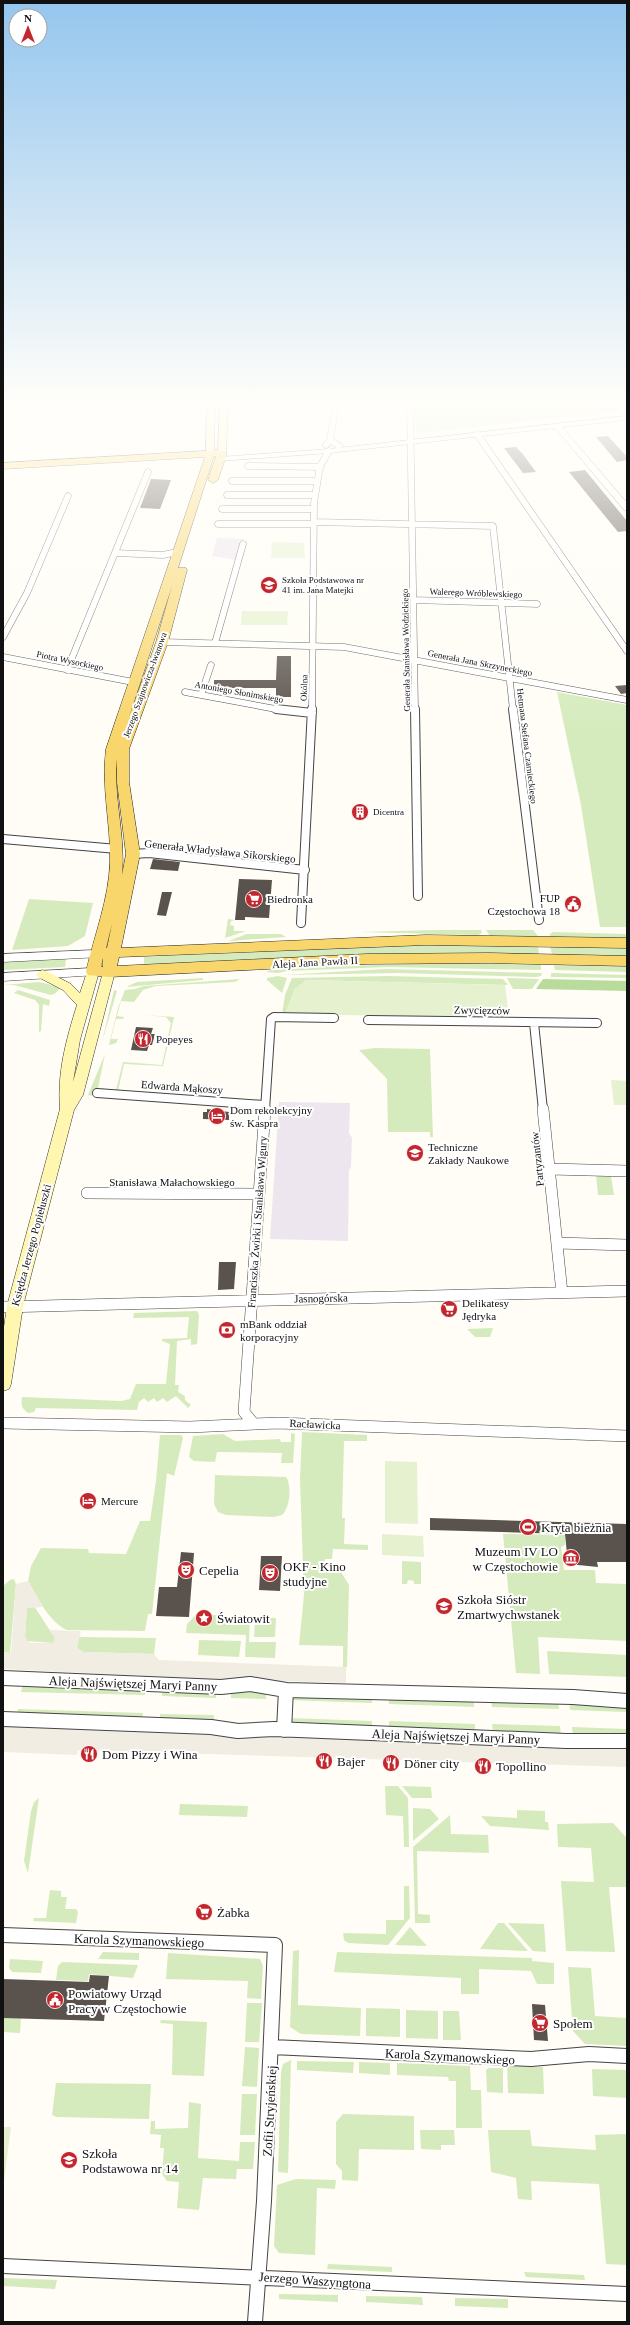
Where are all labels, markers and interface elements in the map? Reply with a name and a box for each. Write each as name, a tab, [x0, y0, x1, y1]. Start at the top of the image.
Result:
north arrow	[8, 8, 48, 48]
text: N	[24, 12, 32, 24]
school or university icon: Szkoła Podstawowa nr 41 im. Jana Matejki	[259, 575, 279, 595]
place label: Szkoła Podstawowa nr 41 im. Jana Matejki	[282, 575, 364, 595]
street label: Walerego Wróblewskiego	[429, 586, 523, 600]
street label: Generała Stanisława Wodzickiego	[400, 588, 412, 712]
street label: Jerzego Szajnowicza-Iwanowa	[121, 631, 169, 739]
street label: Generała Jana Skrzyneckiego	[427, 648, 534, 678]
street label: Piotra Wysockiego	[36, 649, 105, 673]
street label: Okólna	[299, 675, 309, 701]
street label: Antoniego Słonimskiego	[194, 679, 285, 705]
street label: Hetmana Stefana Czarnieckiego	[515, 688, 539, 805]
building icon: Dicentra	[350, 802, 370, 822]
place label: Dicentra	[373, 807, 404, 817]
street label: Generała Władysława Sikorskiego	[144, 837, 297, 865]
supermarket icon: Biedronka	[244, 889, 264, 909]
place label: FUP Częstochowa 18	[488, 892, 560, 917]
place label: Biedronka	[267, 893, 313, 905]
public building icon: FUP Częstochowa 18	[563, 894, 583, 914]
street label: Aleja Jana Pawła II	[272, 954, 359, 970]
street label: Zwycięzców	[454, 1004, 510, 1016]
restaurant icon: Popeyes	[133, 1029, 153, 1049]
place label: Popeyes	[156, 1033, 193, 1045]
street label: Edwarda Mąkoszy	[141, 1078, 224, 1096]
place label: Dom rekolekcyjny św. Kaspra	[230, 1104, 313, 1129]
hotel icon: Dom rekolekcyjny św. Kaspra	[207, 1106, 227, 1126]
street label: Partyzantów	[528, 1131, 546, 1187]
street label: Franciszka Żwirki i Stanisława Wigury	[245, 1135, 269, 1308]
place label: Techniczne Zakłady Naukowe	[428, 1141, 509, 1166]
school or university icon: Techniczne Zakłady Naukowe	[405, 1143, 425, 1163]
street label: Stanisława Małachowskiego	[109, 1176, 235, 1188]
street label: Księdza Jerzego Popiełuszki	[9, 1183, 53, 1307]
street label: Jasnogórska	[294, 1292, 348, 1304]
place label: Delikatesy Jędryka	[462, 1297, 510, 1322]
supermarket icon: Delikatesy Jędryka	[439, 1299, 459, 1319]
place label: mBank oddział korporacyjny	[240, 1318, 307, 1343]
bank icon: mBank oddział korporacyjny	[217, 1320, 237, 1340]
street label: Racławicka	[289, 1417, 341, 1431]
hotel icon: Mercure	[78, 1491, 98, 1511]
place label: Mercure	[101, 1495, 138, 1507]
sports icon: Kryta bieżnia	[518, 1517, 538, 1537]
place label: Kryta bieżnia	[541, 1520, 612, 1535]
place label: Muzeum IV LO w Częstochowie	[472, 1544, 558, 1574]
museum icon: Muzeum IV LO w Częstochowie	[561, 1548, 581, 1568]
place label: OKF - Kino studyjne	[283, 1559, 346, 1589]
theatre icon: Cepelia	[176, 1560, 196, 1580]
place label: Cepelia	[199, 1563, 239, 1578]
theatre icon: OKF - Kino studyjne	[260, 1563, 280, 1583]
place label: Szkoła Sióstr Zmartwychwstanek	[457, 1592, 560, 1622]
school or university icon: Szkoła Sióstr Zmartwychwstanek	[434, 1596, 454, 1616]
place icon: Światowit	[194, 1608, 214, 1628]
place label: Światowit	[217, 1611, 270, 1626]
street label: Aleja Najświętszej Maryi Panny	[48, 1673, 218, 1694]
street label: Aleja Najświętszej Maryi Panny	[371, 1726, 541, 1747]
restaurant icon: Dom Pizzy i Wina	[79, 1744, 99, 1764]
place label: Dom Pizzy i Wina	[102, 1747, 198, 1762]
restaurant icon: Bajer	[314, 1751, 334, 1771]
restaurant icon: Döner city	[381, 1753, 401, 1773]
place label: Bajer	[337, 1754, 366, 1769]
place label: Döner city	[404, 1756, 460, 1771]
restaurant icon: Topollino	[473, 1756, 493, 1776]
place label: Topollino	[496, 1759, 546, 1774]
supermarket icon: Żabka	[194, 1902, 214, 1922]
place label: Żabka	[217, 1905, 250, 1920]
street label: Karola Szymanowskiego	[74, 1931, 204, 1950]
place label: Powiatowy Urząd Pracy w Częstochowie	[68, 1986, 187, 2016]
public building icon: Powiatowy Urząd Pracy w Częstochowie	[45, 1990, 65, 2010]
supermarket icon: Społem	[530, 2013, 550, 2033]
place label: Społem	[553, 2016, 593, 2031]
street label: Karola Szymanowskiego	[384, 2046, 515, 2067]
street label: Zofii Stryjeńskiej	[260, 2065, 279, 2157]
place label: Szkoła Podstawowa nr 14	[82, 2146, 179, 2176]
school or university icon: Szkoła Podstawowa nr 14	[59, 2150, 79, 2170]
street label: Jerzego Waszyngtona	[258, 2269, 372, 2292]

